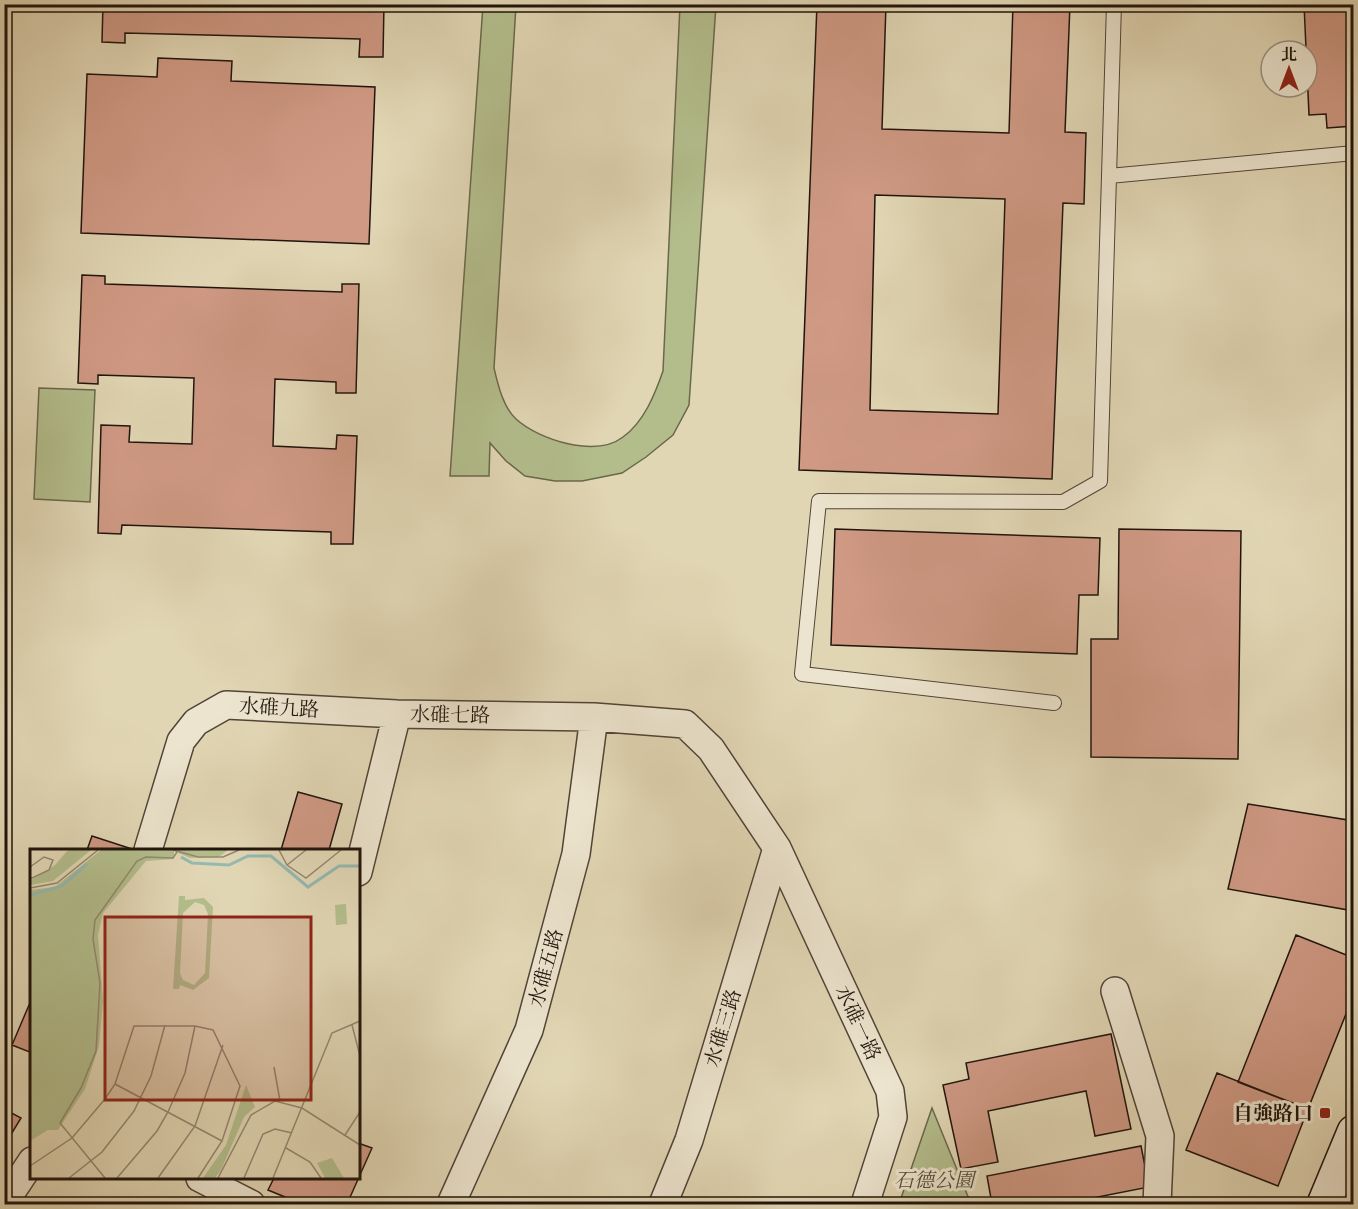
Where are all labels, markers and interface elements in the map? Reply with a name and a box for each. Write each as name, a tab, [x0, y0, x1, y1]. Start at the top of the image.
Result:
north arrow	[1259, 39, 1319, 99]
text: 北	[1281, 44, 1297, 66]
street label: 水碓九路	[238, 692, 320, 724]
street label: 水碓七路	[410, 701, 490, 729]
inset map	[30, 849, 360, 1179]
street label: 水碓五路	[523, 926, 569, 1010]
street label: 水碓一路	[829, 981, 887, 1065]
street label: 水碓三路	[698, 986, 748, 1070]
place label: 自強路口	[1233, 1100, 1313, 1127]
marker: 自強路口	[1318, 1106, 1332, 1120]
park label: 石德公園	[894, 1167, 977, 1194]

